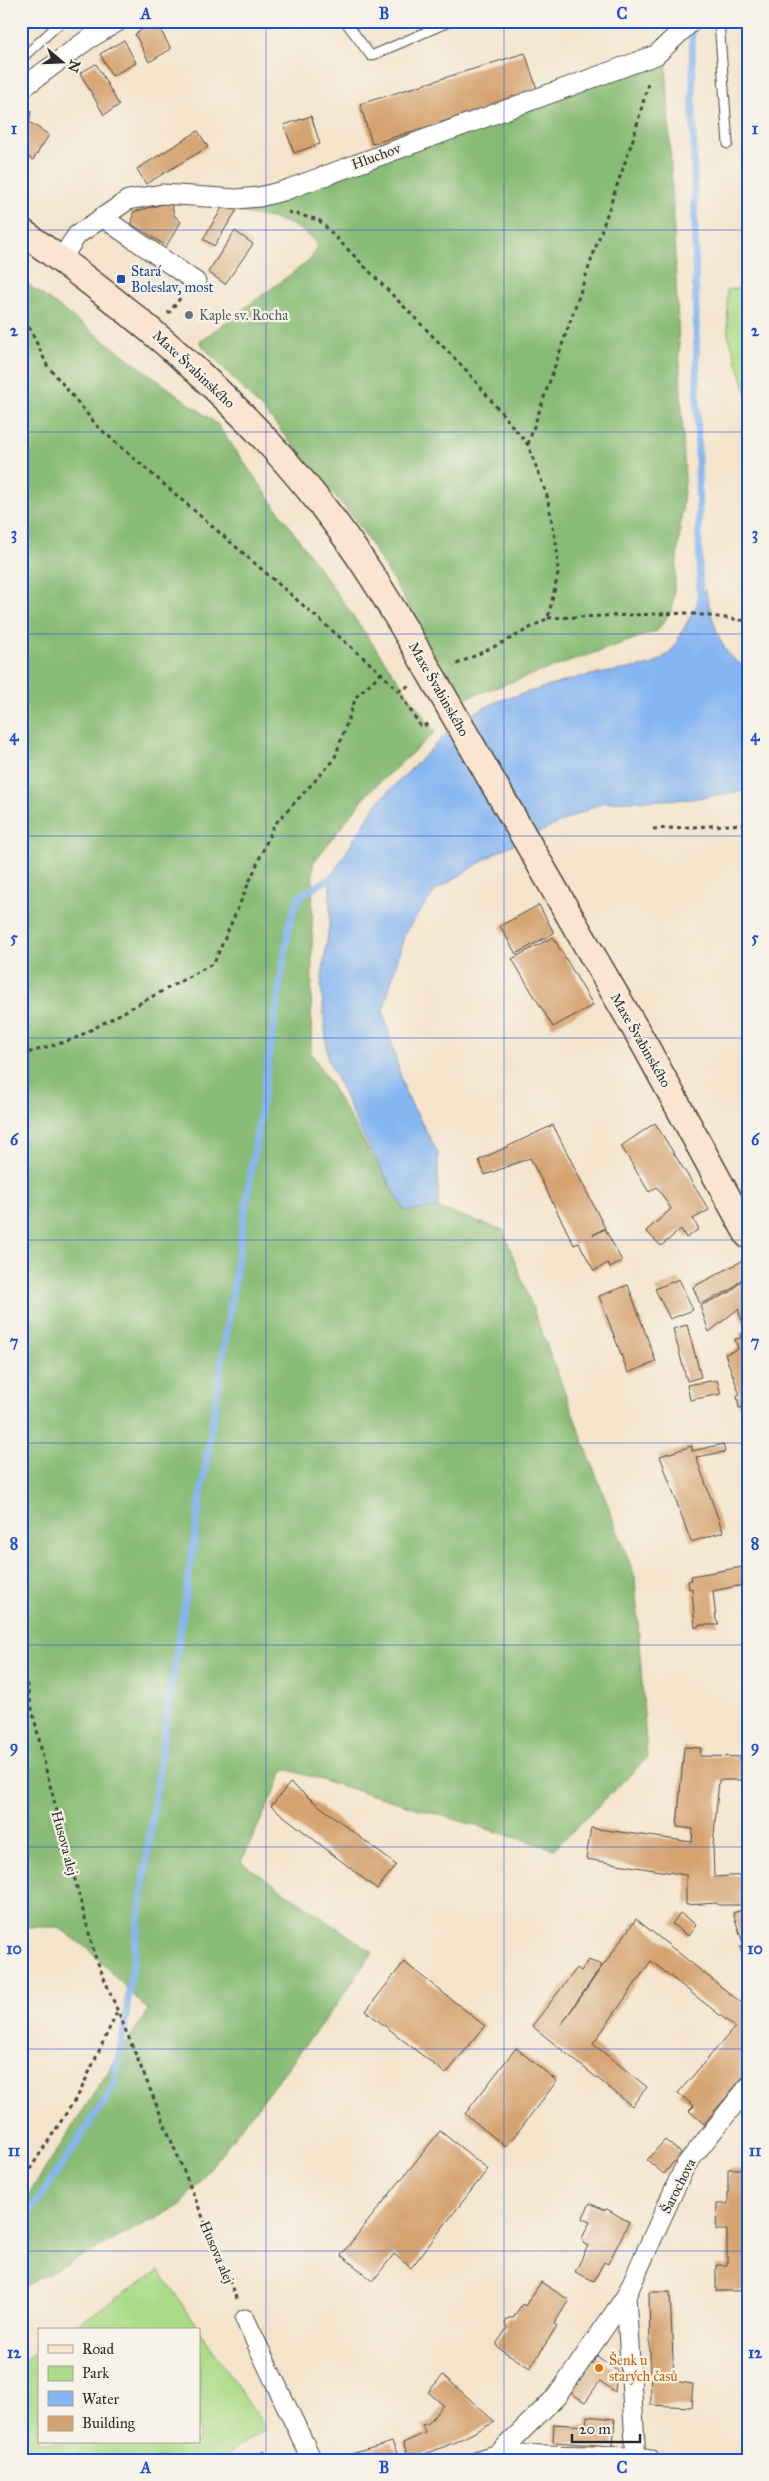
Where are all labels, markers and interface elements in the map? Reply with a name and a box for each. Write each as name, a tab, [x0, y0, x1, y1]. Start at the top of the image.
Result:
text: A	[140, 4, 152, 23]
text: B	[379, 4, 389, 23]
text: C	[617, 4, 628, 23]
north arrow	[38, 38, 88, 88]
text: N	[64, 58, 84, 75]
text: 1	[11, 119, 18, 138]
text: 1	[752, 119, 759, 138]
street label: Hluchov	[349, 139, 404, 173]
place label: Stará Boleslav, most	[131, 263, 214, 296]
marker: Stará Boleslav, most	[115, 273, 127, 285]
place label: Kaple sv. Rocha	[199, 307, 288, 324]
marker: Kaple sv. Rocha	[183, 309, 195, 321]
text: 2	[10, 321, 19, 340]
text: 2	[751, 321, 760, 340]
street label: Maxe Švabinského	[149, 326, 240, 412]
text: 3	[11, 524, 17, 544]
text: 3	[752, 524, 758, 544]
street label: Maxe Švabinského	[405, 638, 474, 739]
text: 4	[10, 726, 20, 746]
text: 4	[751, 726, 761, 746]
text: 5	[10, 928, 18, 947]
text: 5	[751, 928, 759, 947]
street label: Maxe Švabinského	[607, 989, 676, 1090]
text: 6	[10, 1130, 19, 1149]
text: 6	[751, 1130, 760, 1149]
text: 7	[10, 1332, 19, 1351]
text: 7	[751, 1332, 760, 1351]
text: 8	[10, 1534, 18, 1553]
text: 8	[751, 1534, 759, 1553]
text: 9	[10, 1737, 18, 1757]
text: 9	[751, 1737, 759, 1757]
street label: Husova alej	[48, 1809, 81, 1877]
text: 10	[6, 1939, 22, 1958]
text: 10	[747, 1939, 763, 1958]
text: 11	[8, 2141, 21, 2160]
text: 11	[749, 2141, 762, 2160]
street label: Šarochova	[656, 2155, 700, 2217]
street label: Husova alej	[196, 2218, 237, 2286]
legend	[38, 2328, 200, 2444]
text: Road	[82, 2340, 114, 2358]
text: 12	[7, 2343, 22, 2362]
text: 12	[748, 2343, 763, 2362]
place label: Šenk u starých časů	[609, 2350, 678, 2385]
marker: Šenk u starých časů	[593, 2362, 605, 2374]
text: Park	[82, 2364, 109, 2382]
text: Water	[82, 2390, 119, 2408]
scale bar	[572, 2411, 639, 2443]
text: Building	[82, 2414, 136, 2432]
text: 20 m	[579, 2420, 611, 2438]
text: A	[140, 2458, 152, 2477]
text: B	[379, 2458, 389, 2477]
text: C	[617, 2458, 628, 2477]

